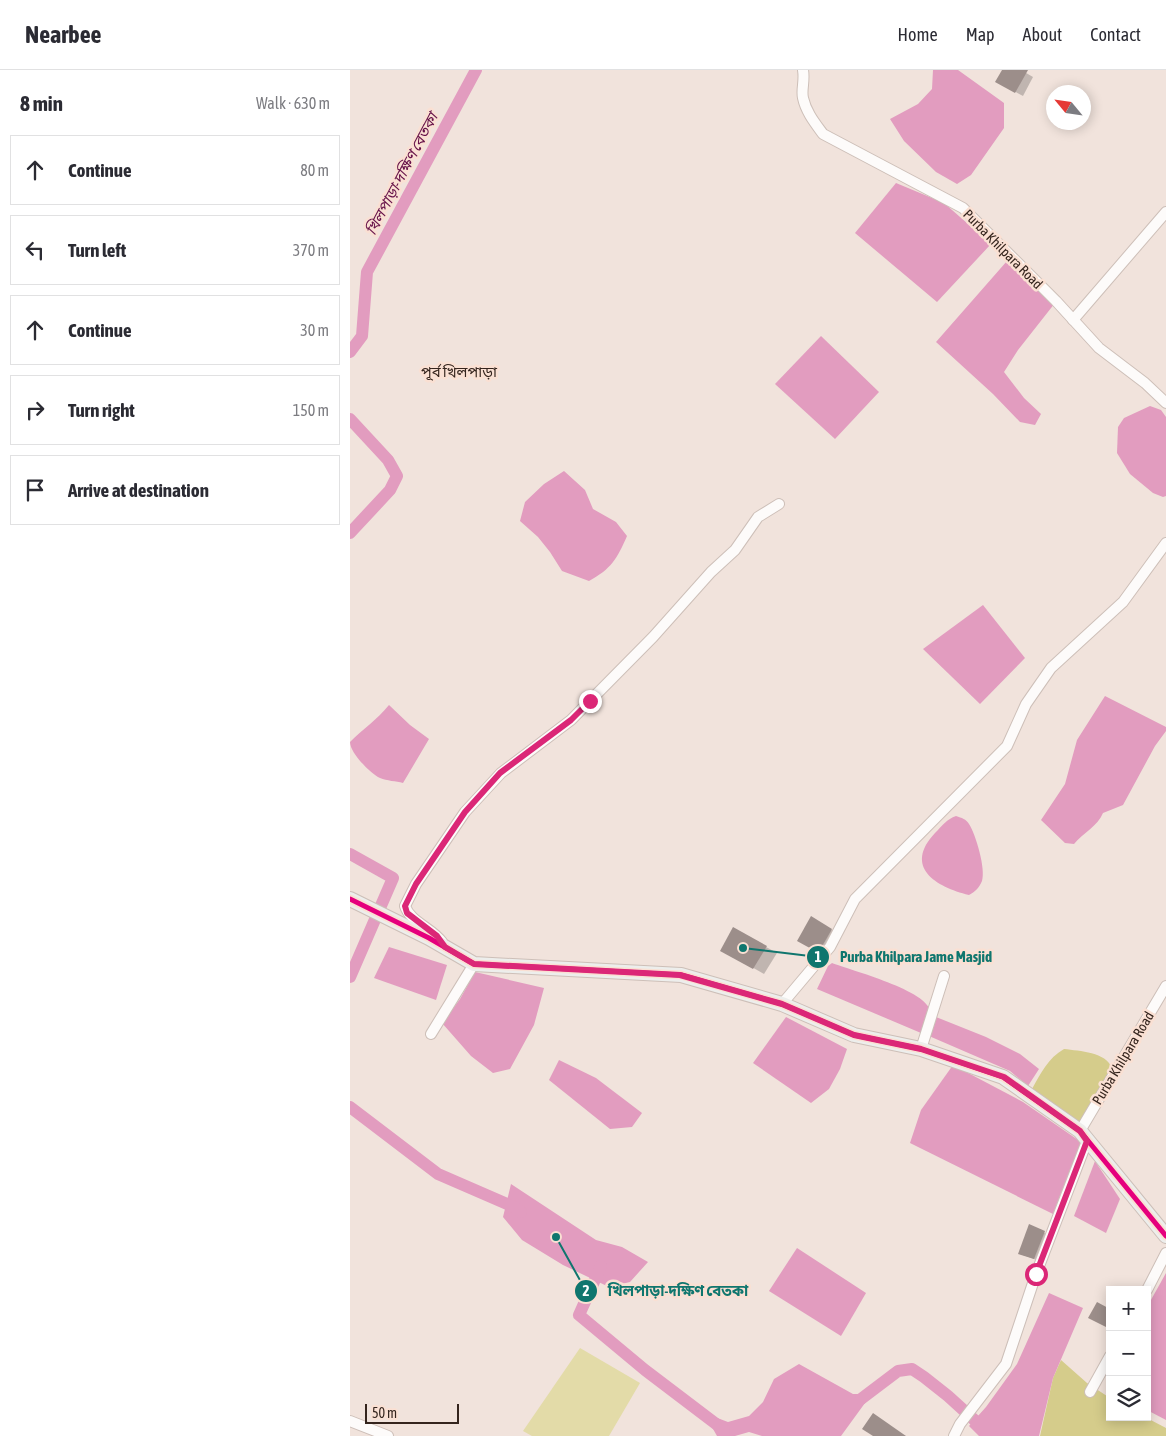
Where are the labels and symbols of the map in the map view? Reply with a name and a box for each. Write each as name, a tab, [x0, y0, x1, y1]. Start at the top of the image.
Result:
north arrow	[1046, 85, 1091, 130]
water label: খিলপাড়া-দক্ষিণ বেতকা	[362, 107, 442, 238]
street label: Purba Khilpara Road	[960, 206, 1046, 292]
district label: পূর্ব খিলপাড়া	[421, 363, 498, 381]
route end	[579, 690, 602, 713]
callout: Purba Khilpara Jame Masjid	[805, 942, 1002, 972]
text: 1	[814, 948, 822, 965]
text: Purba Khilpara Jame Masjid	[840, 948, 992, 965]
street label: Purba Khilpara Road	[1089, 1009, 1157, 1107]
route start	[1025, 1263, 1048, 1286]
callout: খিলপাড়া-দক্ষিণ বেতকা	[573, 1276, 759, 1306]
text: 2	[582, 1282, 590, 1299]
text: খিলপাড়া-দক্ষিণ বেতকা	[607, 1282, 749, 1299]
scale bar	[365, 1401, 459, 1424]

